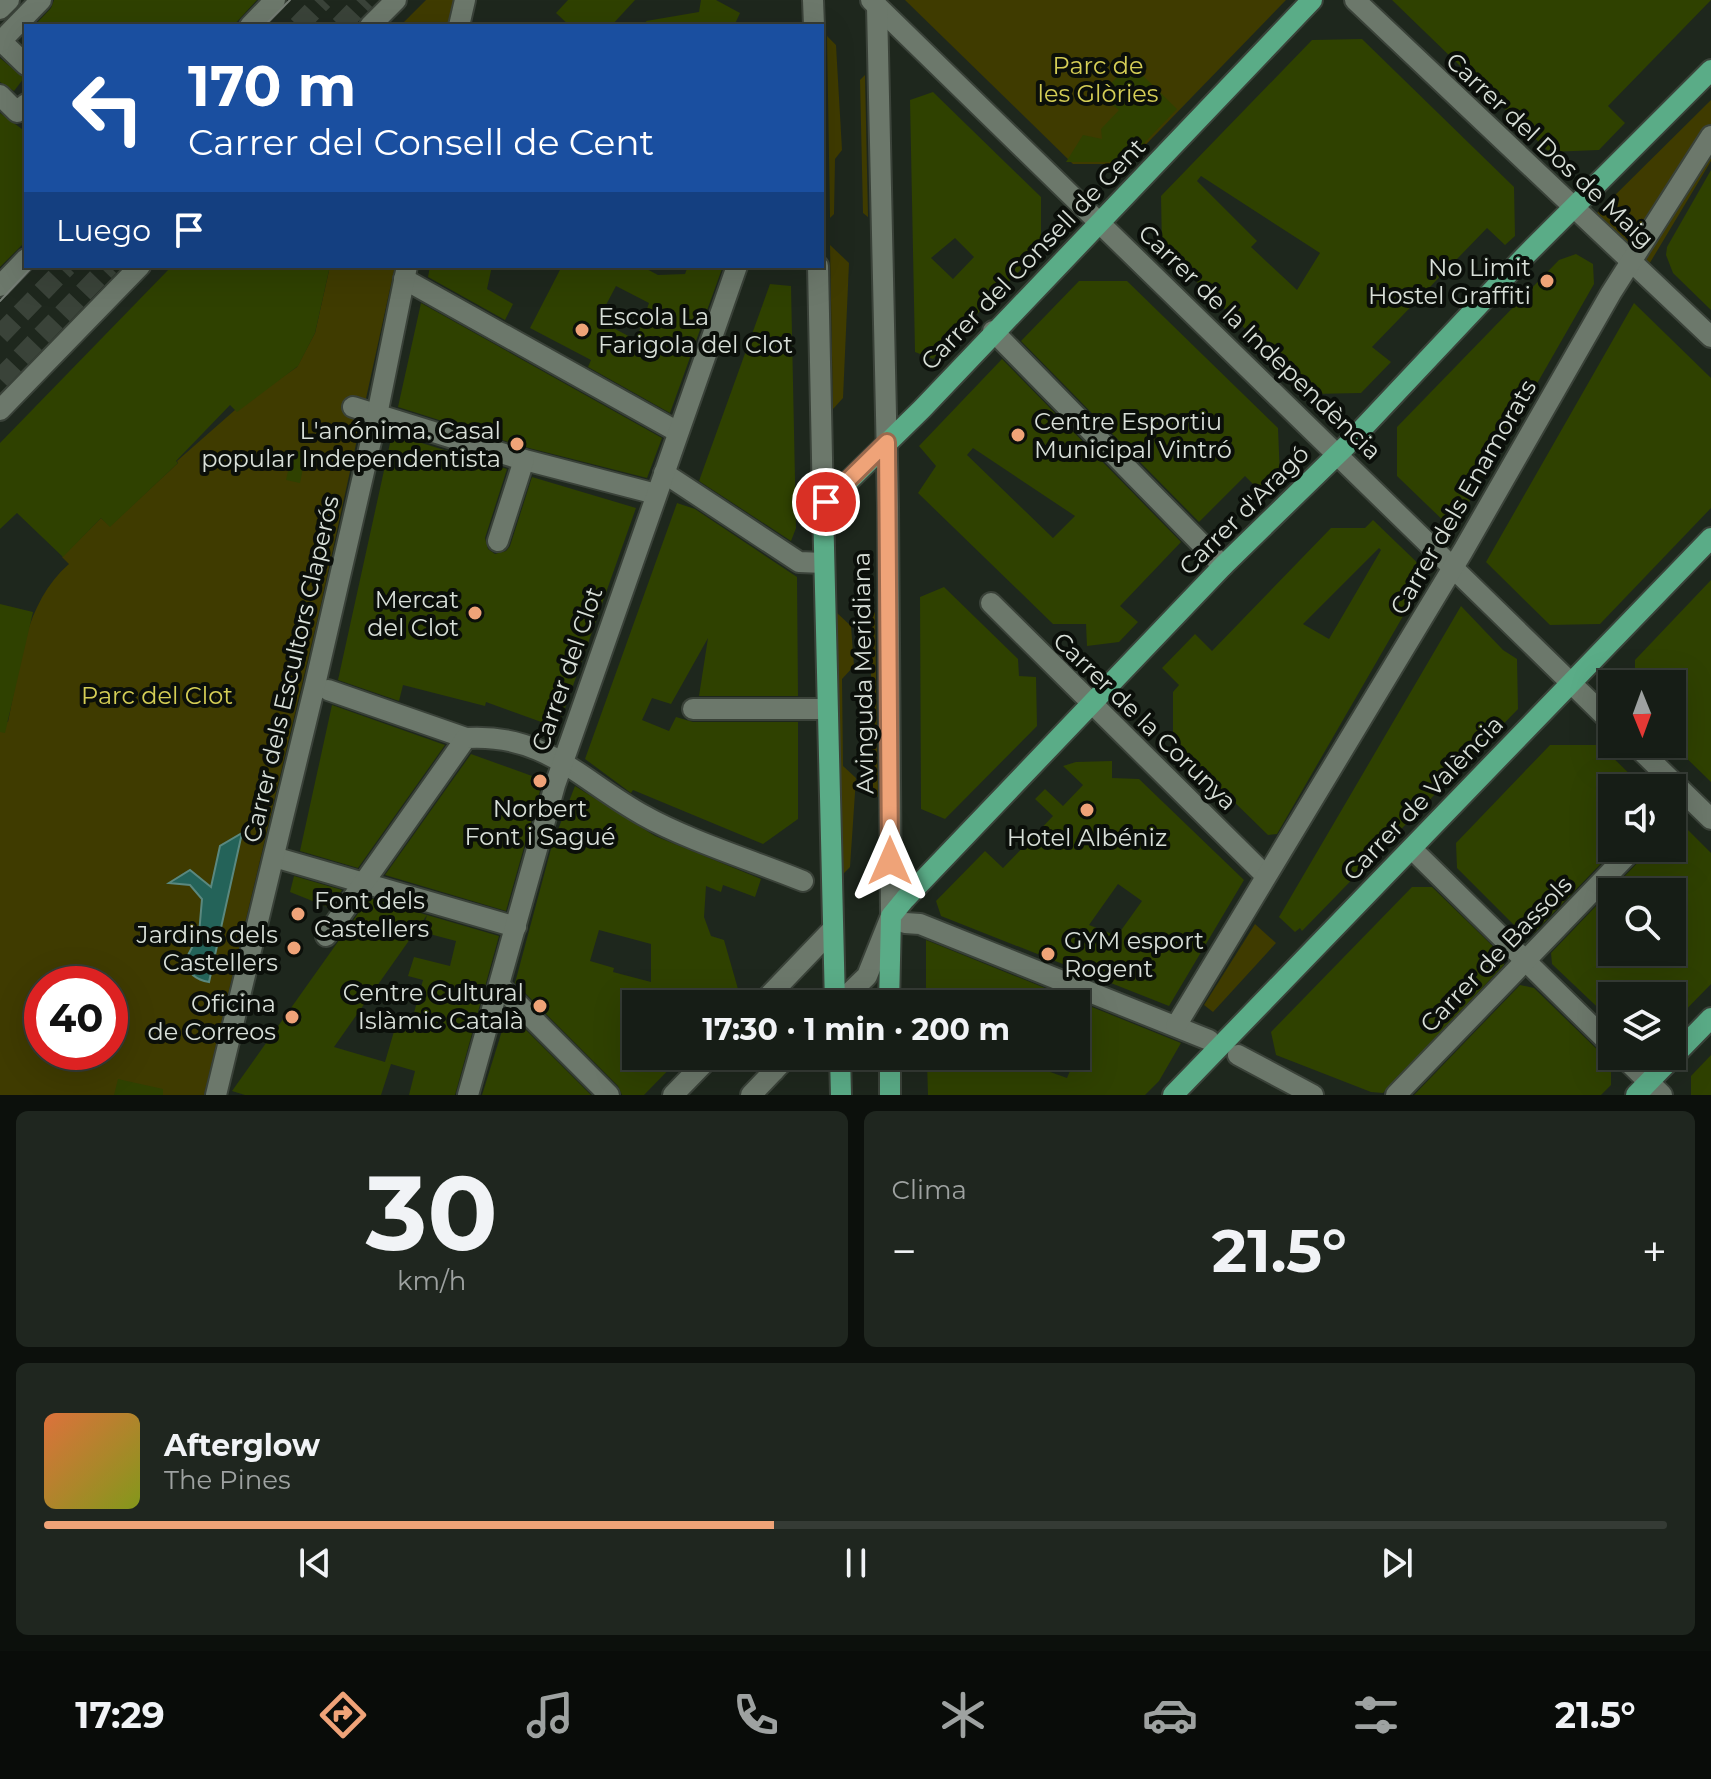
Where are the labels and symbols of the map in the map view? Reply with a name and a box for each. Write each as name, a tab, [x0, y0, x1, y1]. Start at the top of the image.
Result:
street label: Carrer del Dos de Maig	[1440, 46, 1660, 254]
park label: Parc de les Glòries	[1037, 51, 1159, 108]
street label: Carrer del Consell de Cent	[915, 132, 1152, 376]
street label: Carrer de la Independència	[1133, 218, 1387, 466]
place label: No Limit Hostel Graffiti	[1368, 253, 1531, 310]
marker: No Limit Hostel Graffiti	[1538, 272, 1556, 290]
place label: Escola La Farigola del Clot	[598, 302, 793, 359]
marker: Escola La Farigola del Clot	[573, 321, 591, 339]
street label: Carrer dels Enamorats	[1384, 374, 1542, 620]
place label: Centre Esportiu Municipal Vintró	[1034, 407, 1232, 464]
place label: L'anónima. Casal popular Independentista	[201, 416, 501, 473]
marker: Centre Esportiu Municipal Vintró	[1009, 426, 1027, 444]
marker: L'anónima. Casal popular Independentista	[508, 435, 526, 453]
street label: Carrer d'Aragó	[1173, 439, 1315, 581]
pin	[792, 468, 860, 536]
street label: Carrer dels Escultors Claperós	[237, 493, 345, 845]
street label: Avinguda Meridiana	[846, 552, 880, 794]
street label: Carrer del Clot	[525, 583, 609, 755]
place label: Mercat del Clot	[367, 585, 459, 642]
marker: Mercat del Clot	[466, 604, 484, 622]
street label: Carrer de la Corunya	[1047, 626, 1243, 816]
north arrow	[1598, 670, 1686, 758]
park label: Parc del Clot	[81, 681, 233, 710]
street label: Carrer de València	[1337, 710, 1509, 886]
marker: Norbert Font i Sagué	[531, 772, 549, 790]
place label: Norbert Font i Sagué	[465, 794, 615, 851]
marker: Hotel Albéniz	[1078, 801, 1096, 819]
position arrow	[848, 819, 932, 903]
place label: Hotel Albéniz	[1007, 823, 1167, 852]
street label: Carrer de Bassols	[1414, 870, 1578, 1038]
place label: Font dels Castellers	[314, 886, 429, 943]
marker: Font dels Castellers	[289, 905, 307, 923]
place label: Jardins dels Castellers	[136, 920, 278, 977]
place label: GYM esport Rogent	[1064, 926, 1204, 983]
marker: Jardins dels Castellers	[285, 939, 303, 957]
marker: GYM esport Rogent	[1039, 945, 1057, 963]
speed limit sign: 40	[24, 966, 128, 1070]
place label: Centre Cultural Islàmic Català	[343, 978, 524, 1035]
place label: Oficina de Correos	[147, 989, 276, 1046]
marker: Centre Cultural Islàmic Català	[531, 997, 549, 1015]
marker: Oficina de Correos	[283, 1008, 301, 1026]

